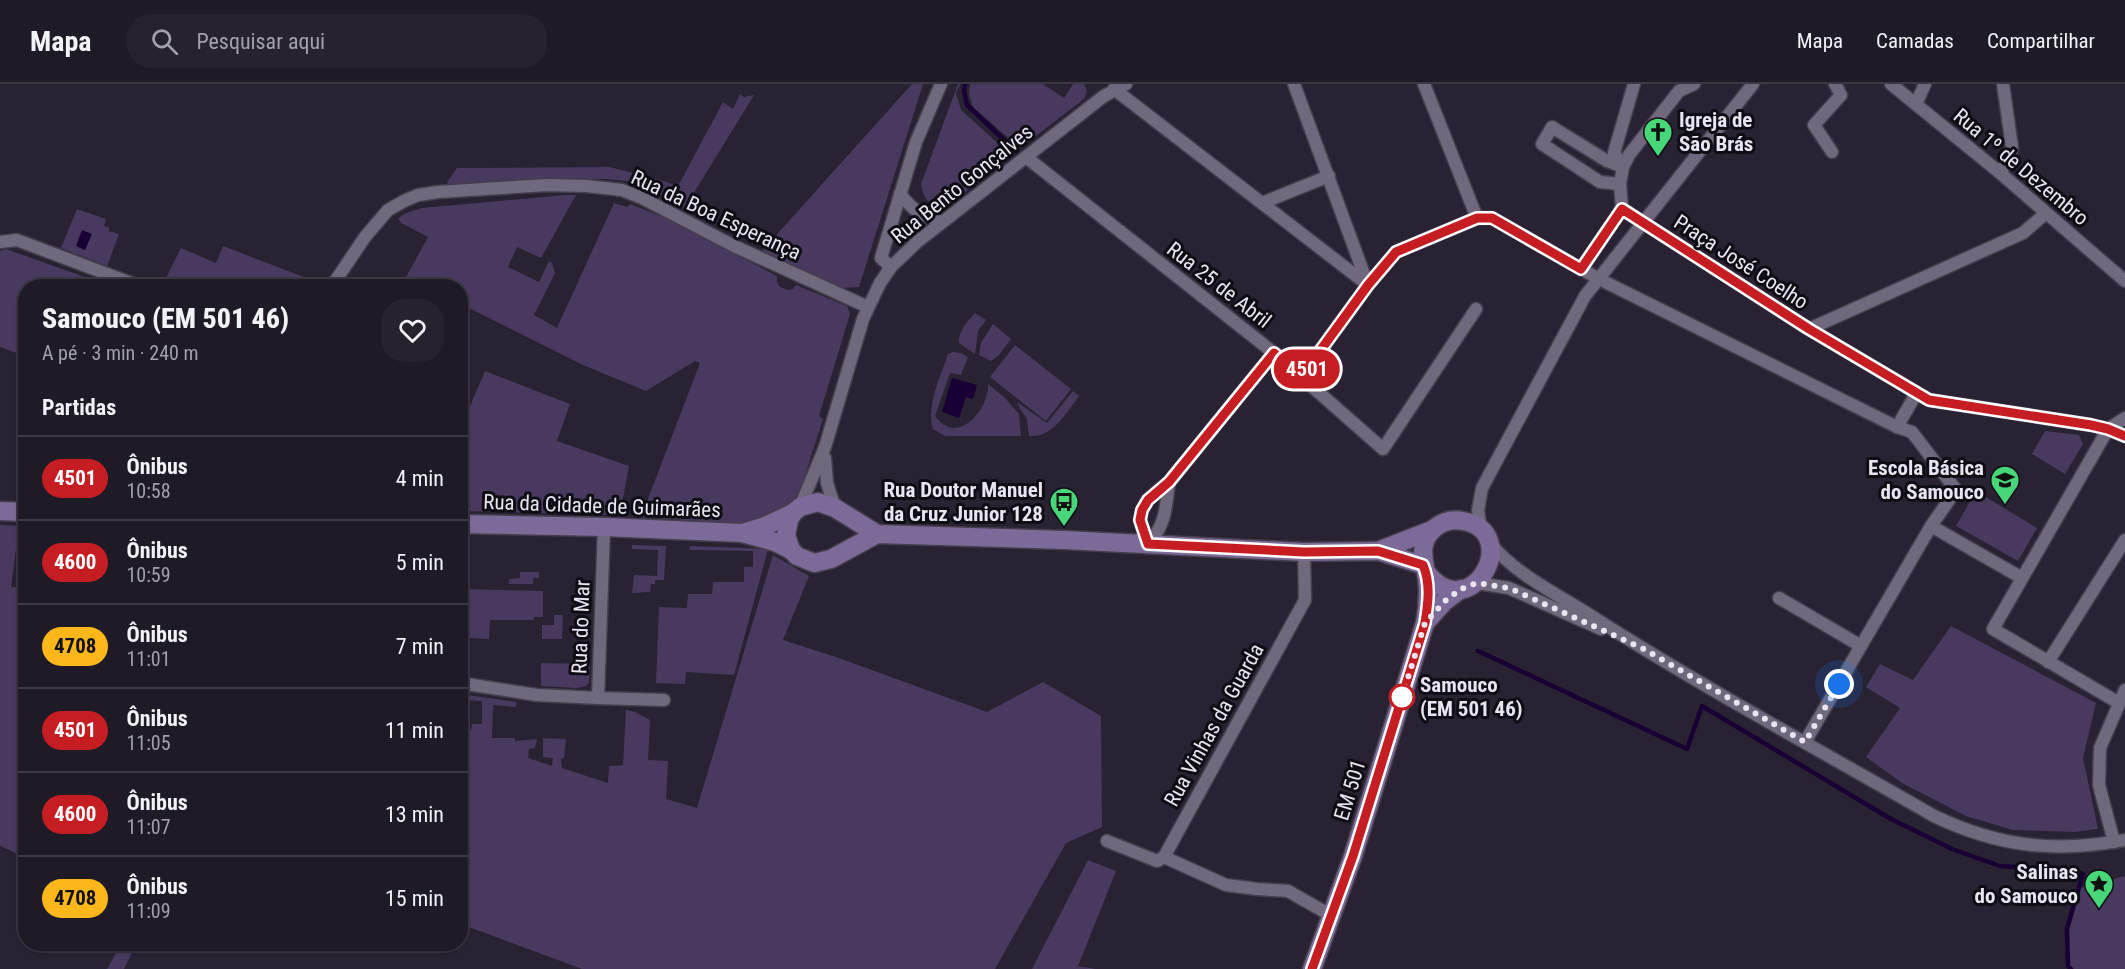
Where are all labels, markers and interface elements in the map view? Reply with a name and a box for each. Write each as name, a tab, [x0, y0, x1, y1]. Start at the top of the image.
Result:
search box	[127, 14, 547, 68]
text: Mapa	[30, 25, 91, 58]
icon: search	[148, 25, 181, 58]
text: Pesquisar aqui	[196, 29, 325, 54]
text: Mapa	[1797, 29, 1843, 53]
text: Camadas	[1876, 29, 1954, 53]
text: Compartilhar	[1987, 29, 2095, 53]
street label: Rua 1º de Dezembro	[1949, 104, 2093, 230]
place label: Igreja de São Brás	[1679, 108, 1753, 156]
church icon: Igreja de São Brás	[1642, 116, 1674, 158]
street label: Rua Bento Gonçalves	[886, 120, 1038, 248]
street label: Rua da Boa Esperança	[627, 165, 805, 265]
street label: Praça José Coelho	[1669, 210, 1813, 314]
street label: Rua 25 de Abril	[1162, 237, 1276, 333]
button: heart	[381, 299, 444, 362]
text: Samouco (EM 501 46)	[42, 302, 289, 335]
text: A pé · 3 min · 240 m	[42, 341, 199, 365]
line badge: 4501	[1265, 350, 1349, 388]
text: 4501	[1286, 357, 1328, 381]
text: Partidas	[42, 395, 116, 420]
text: Ônibus	[126, 454, 188, 479]
place label: Escola Básica do Samouco	[1868, 456, 1984, 504]
school or university icon: Escola Básica do Samouco	[1989, 464, 2021, 506]
text: 4501	[54, 466, 96, 490]
text: 4 min	[396, 466, 444, 491]
place label: Rua Doutor Manuel da Cruz Junior 128	[883, 478, 1043, 526]
text: 10:58	[126, 479, 171, 503]
bus stop icon: Rua Doutor Manuel da Cruz Junior 128	[1048, 486, 1080, 528]
street label: Rua da Cidade de Guimarães	[483, 490, 721, 522]
text: Ônibus	[126, 538, 188, 563]
text: 4600	[54, 550, 96, 574]
text: 5 min	[396, 550, 444, 575]
text: 10:59	[126, 563, 171, 587]
street label: Rua do Mar	[567, 579, 595, 675]
text: Ônibus	[126, 622, 188, 647]
text: 4708	[54, 634, 96, 658]
text: 7 min	[396, 634, 444, 659]
street label: Rua Vinhas da Guarda	[1159, 640, 1269, 810]
text: 11:01	[126, 647, 171, 671]
your location	[1824, 669, 1854, 699]
place label: Samouco (EM 501 46)	[1420, 673, 1523, 721]
marker: Samouco (EM 501 46)	[1389, 684, 1415, 710]
text: Ônibus	[126, 706, 188, 731]
text: 4501	[54, 718, 96, 742]
text: 11 min	[385, 718, 444, 743]
text: 11:05	[126, 731, 171, 755]
street label: EM 501	[1329, 757, 1371, 823]
text: Ônibus	[126, 790, 188, 815]
text: 4600	[54, 802, 96, 826]
text: 13 min	[385, 802, 444, 827]
text: 11:07	[126, 815, 171, 839]
place label: Salinas do Samouco	[1975, 860, 2078, 908]
place icon: Salinas do Samouco	[2083, 868, 2115, 910]
text: Ônibus	[126, 874, 188, 899]
text: 4708	[54, 886, 96, 910]
text: 15 min	[385, 886, 444, 911]
text: 11:09	[126, 899, 171, 923]

